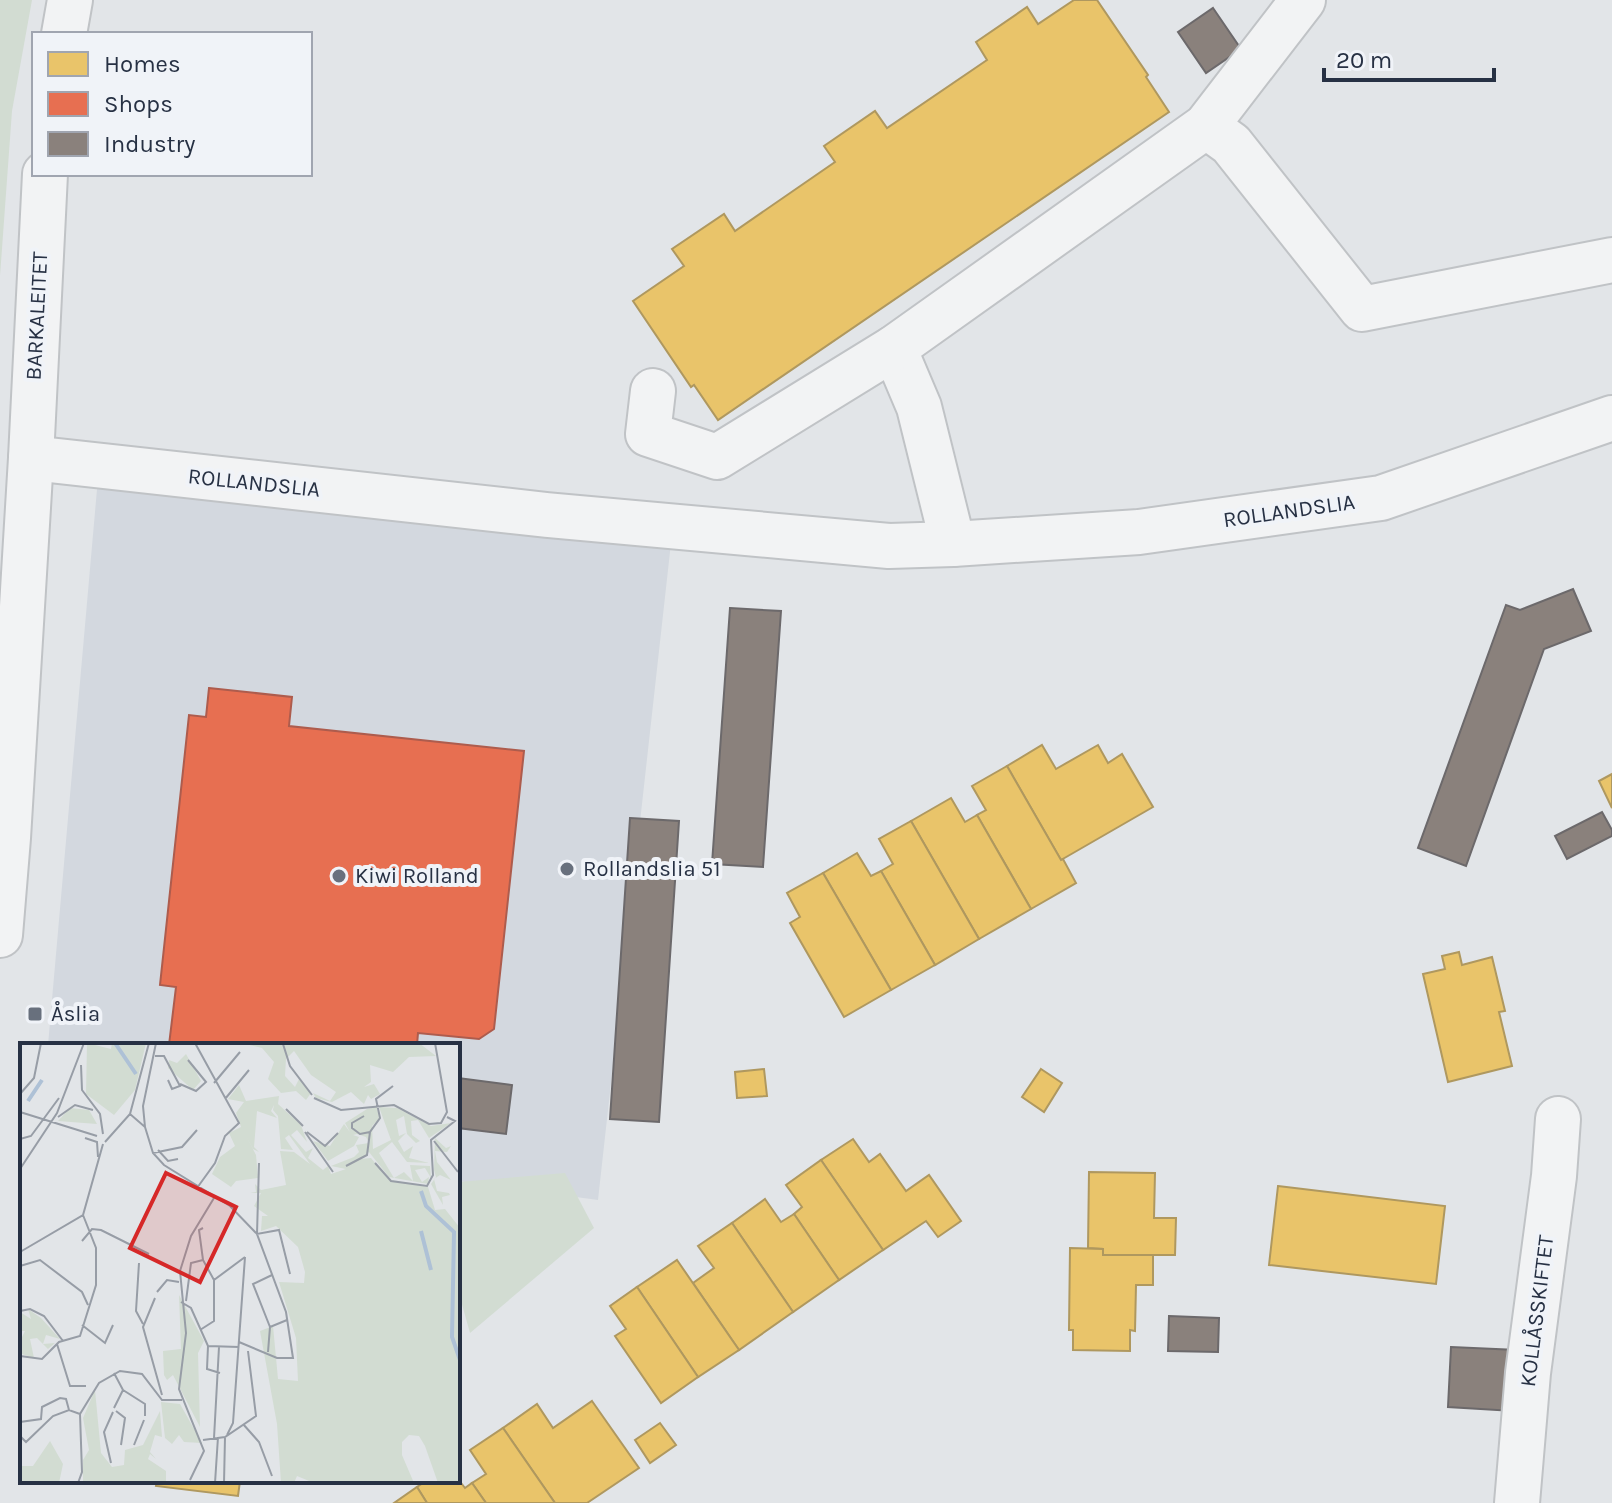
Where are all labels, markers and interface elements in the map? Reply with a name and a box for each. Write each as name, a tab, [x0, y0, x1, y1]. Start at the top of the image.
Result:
legend	[32, 32, 312, 176]
scale bar	[1324, 32, 1494, 82]
text: 20 m	[1336, 46, 1392, 74]
text: Homes	[104, 50, 181, 78]
text: Shops	[104, 90, 173, 118]
text: Industry	[104, 130, 195, 158]
street label: BARKALEITET	[21, 251, 53, 381]
street label: ROLLANDSLIA	[187, 463, 322, 503]
street label: ROLLANDSLIA	[1221, 489, 1357, 533]
place label: Rollandslia 51	[583, 856, 721, 882]
marker: Rollandslia 51	[558, 860, 576, 878]
place label: Kiwi Rolland	[355, 863, 479, 889]
marker: Kiwi Rolland	[330, 867, 348, 885]
place label: Åslia	[51, 1000, 100, 1027]
marker: Åslia	[26, 1005, 44, 1023]
inset map	[20, 1043, 460, 1483]
street label: KOLLÅSSKIFTET	[1514, 1233, 1559, 1388]

